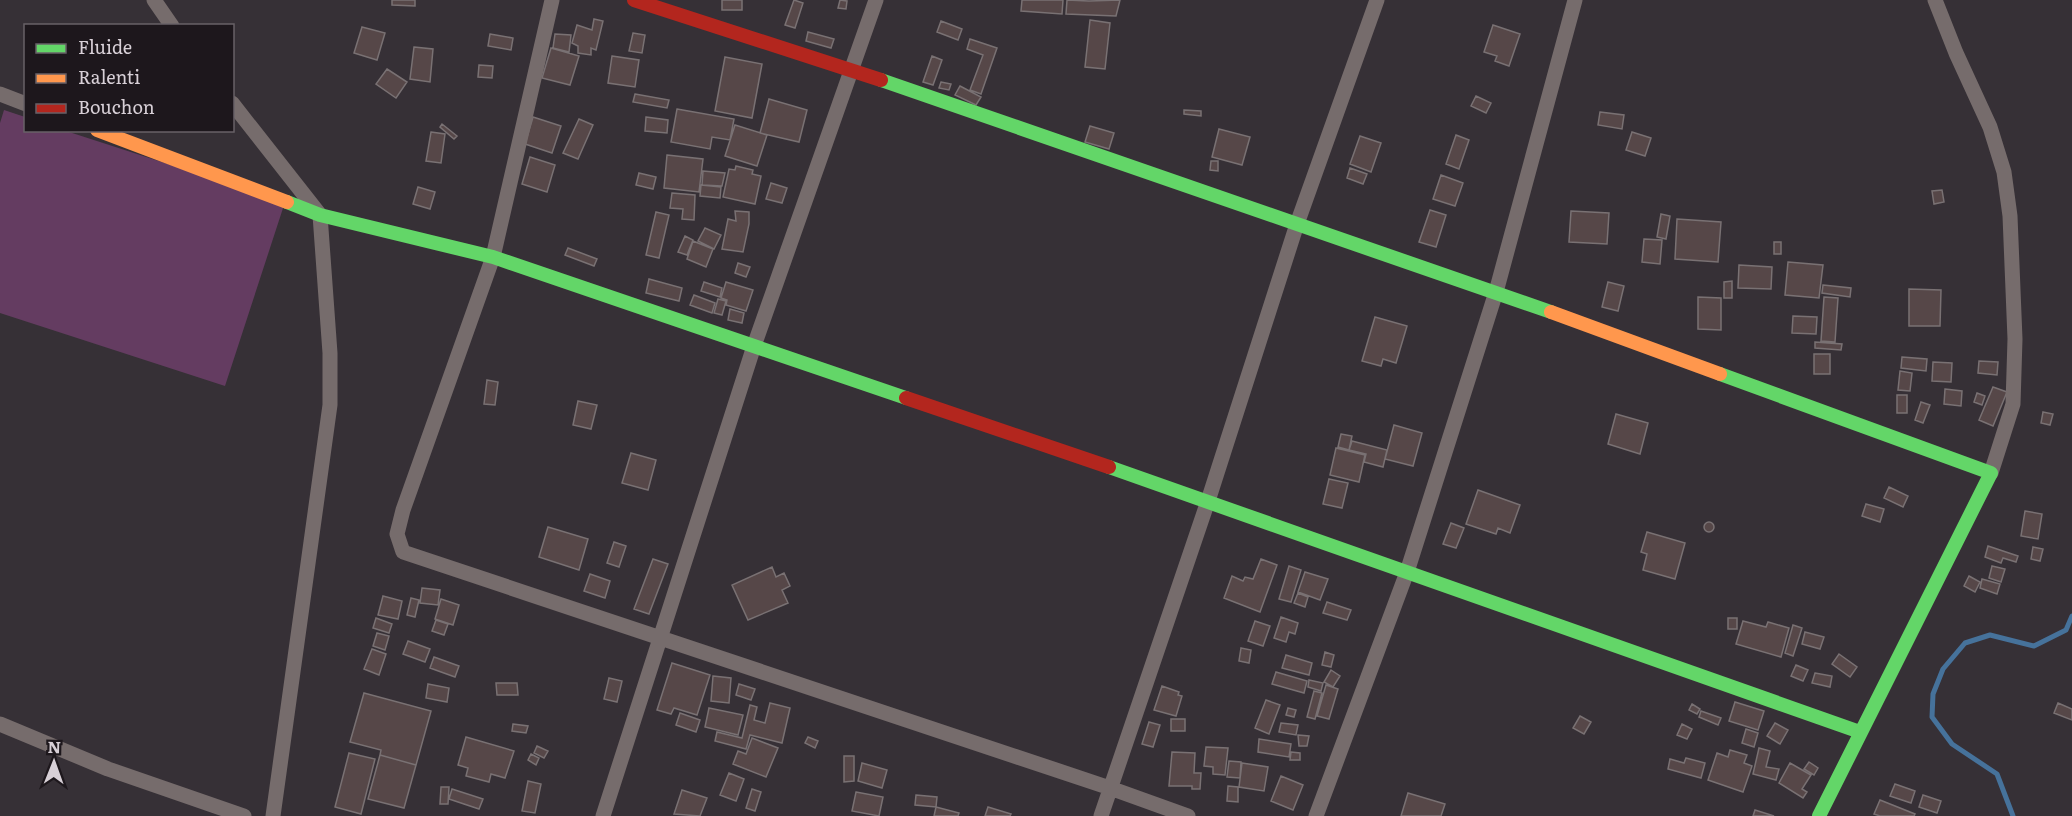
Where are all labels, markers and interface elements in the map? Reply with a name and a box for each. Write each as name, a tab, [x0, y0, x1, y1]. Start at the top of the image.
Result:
legend	[24, 24, 234, 132]
text: Fluide	[78, 33, 132, 60]
text: Ralenti	[78, 63, 140, 90]
text: Bouchon	[78, 93, 155, 120]
north arrow	[24, 732, 84, 792]
text: N	[47, 734, 61, 758]

